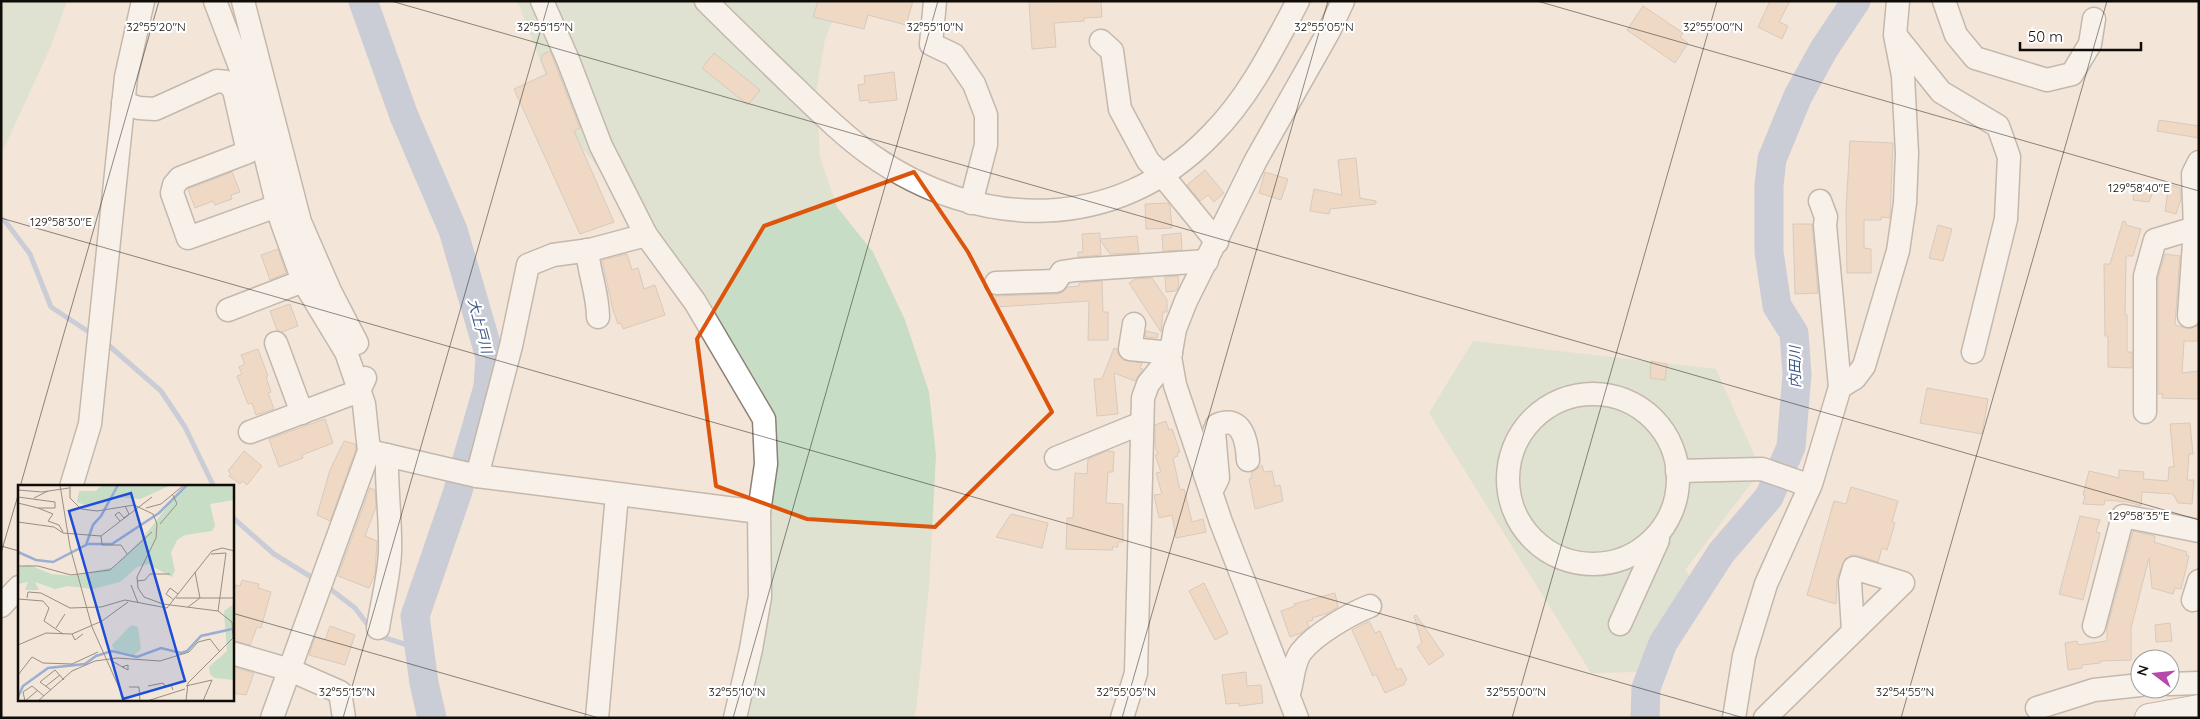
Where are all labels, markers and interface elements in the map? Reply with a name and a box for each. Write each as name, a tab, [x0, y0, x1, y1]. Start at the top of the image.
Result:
text: 32°55'20"N	[126, 19, 186, 34]
text: 32°55'15"N	[517, 19, 573, 34]
text: 32°55'10"N	[906, 19, 964, 34]
text: 32°55'05"N	[1294, 19, 1354, 34]
text: 32°55'00"N	[1683, 19, 1743, 34]
scale bar	[2020, 20, 2141, 52]
text: 50 m	[2028, 27, 2063, 46]
text: 129°58'40"E	[2108, 180, 2170, 195]
text: 129°58'30"E	[30, 214, 92, 229]
water label: 大上戸川	[464, 297, 496, 357]
water label: 内田川	[1786, 344, 1804, 388]
inset map	[18, 485, 234, 702]
text: 129°58'35"E	[2108, 508, 2170, 523]
north arrow	[2130, 649, 2180, 699]
text: N	[2132, 663, 2153, 678]
text: 32°55'15"N	[319, 684, 375, 699]
text: 32°55'10"N	[708, 684, 766, 699]
text: 32°55'05"N	[1096, 684, 1156, 699]
text: 32°55'00"N	[1486, 684, 1546, 699]
text: 32°54'55"N	[1876, 684, 1934, 699]

